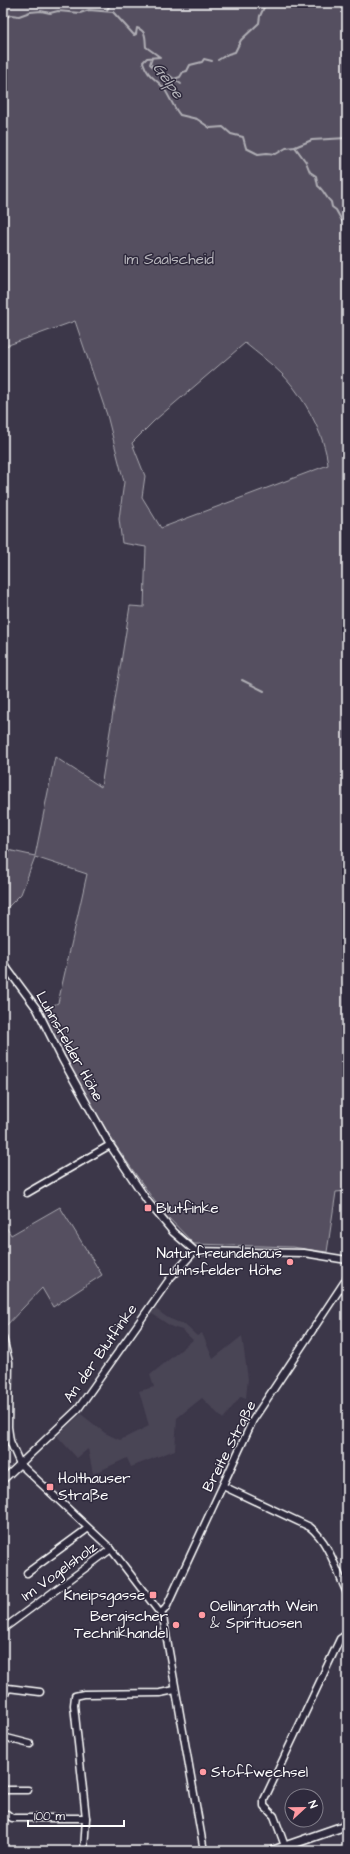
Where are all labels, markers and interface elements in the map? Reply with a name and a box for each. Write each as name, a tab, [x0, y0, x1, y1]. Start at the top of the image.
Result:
water label: Gelpe	[148, 58, 190, 104]
park label: Im Saalscheid	[124, 249, 214, 270]
street label: Luhnsfelder Höhe	[31, 987, 109, 1105]
place label: Blutfinke	[156, 1198, 219, 1219]
marker: Blutfinke	[143, 1203, 153, 1213]
place label: Naturfreundehaus Luhnsfelder Höhe	[157, 1243, 282, 1281]
marker: Naturfreundehaus Luhnsfelder Höhe	[285, 1257, 295, 1267]
street label: An der Blutfinke	[59, 1300, 142, 1407]
street label: Breite Straße	[197, 1397, 261, 1496]
place label: Holthauser Straße	[58, 1468, 131, 1506]
marker: Holthauser Straße	[45, 1482, 55, 1492]
street label: Im Vogelsholz	[17, 1536, 103, 1607]
place label: Kneipsgasse	[64, 1585, 145, 1607]
marker: Kneipsgasse	[148, 1590, 158, 1600]
place label: Oellingrath Wein & Spirituosen	[210, 1596, 318, 1634]
place label: Bergischer Technikhandel	[74, 1606, 168, 1644]
marker: Oellingrath Wein & Spirituosen	[197, 1610, 207, 1620]
marker: Bergischer Technikhandel	[171, 1620, 181, 1630]
place label: Stoffwechsel	[211, 1762, 308, 1783]
marker: Stoffwechsel	[198, 1767, 208, 1777]
north arrow	[284, 1788, 324, 1828]
text: N	[305, 1798, 321, 1811]
scale bar	[28, 1802, 124, 1828]
text: 100 m	[34, 1808, 65, 1825]

